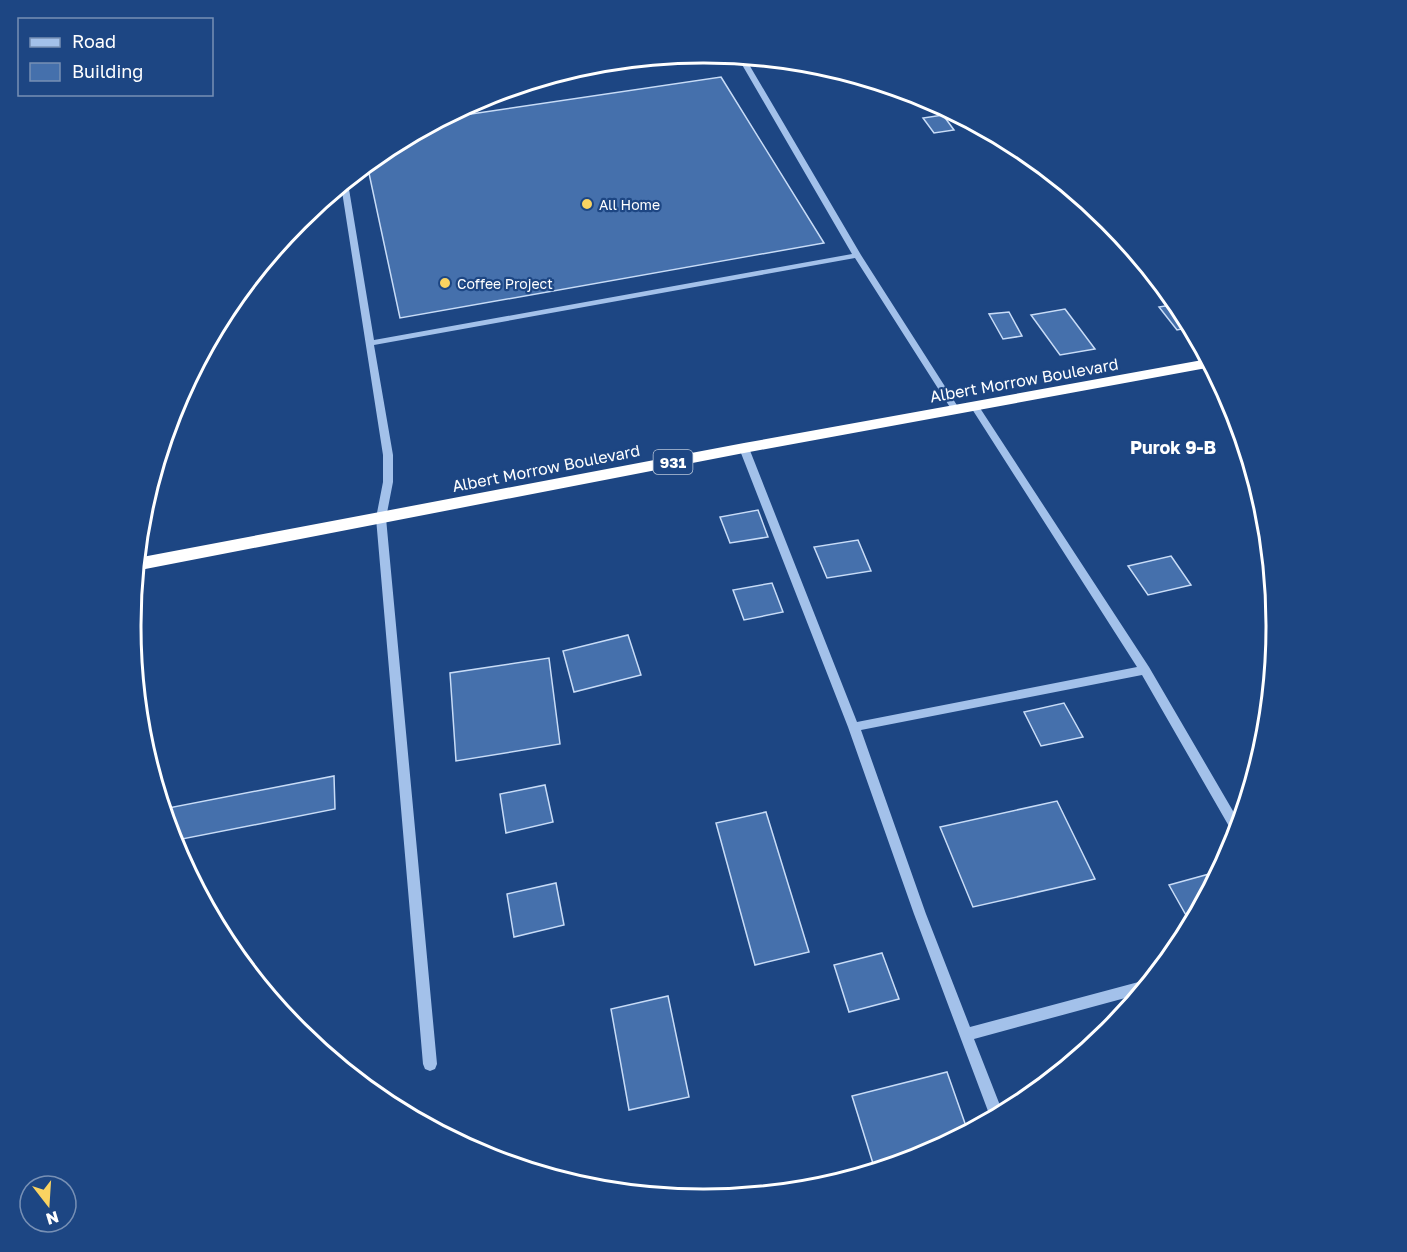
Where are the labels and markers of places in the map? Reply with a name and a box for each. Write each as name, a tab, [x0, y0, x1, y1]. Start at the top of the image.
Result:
place label: All Home	[599, 196, 660, 213]
marker: All Home	[580, 197, 594, 211]
place label: Coffee Project	[457, 275, 553, 292]
marker: Coffee Project	[438, 276, 452, 290]

